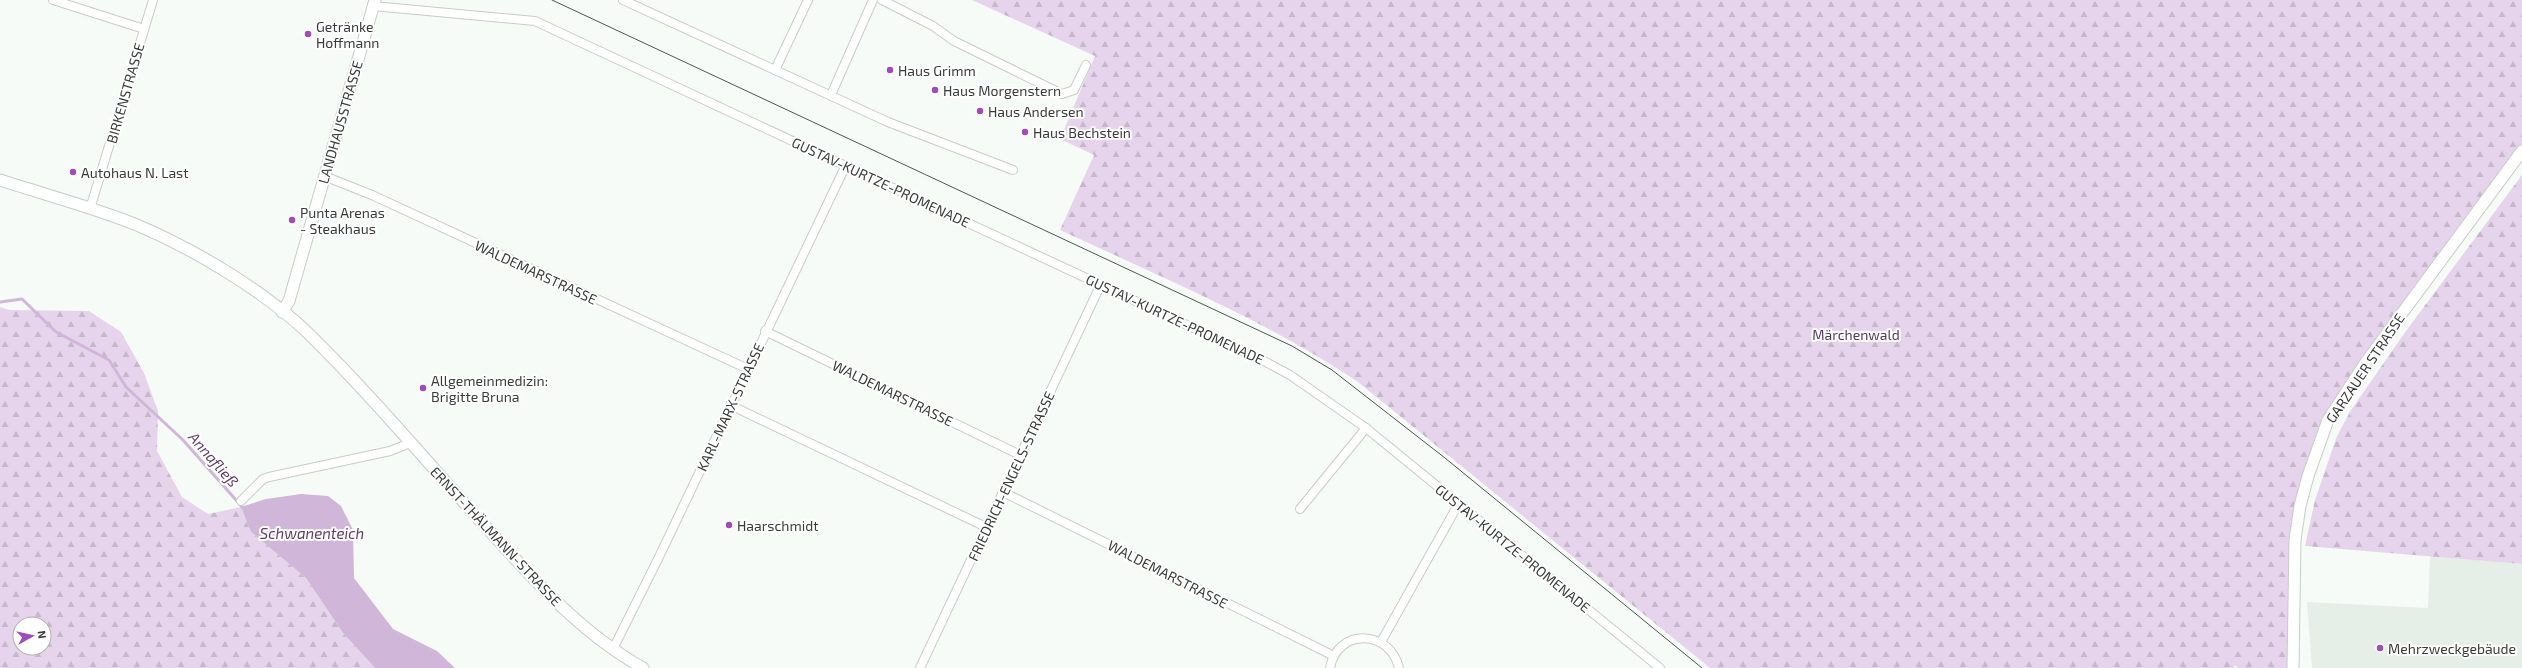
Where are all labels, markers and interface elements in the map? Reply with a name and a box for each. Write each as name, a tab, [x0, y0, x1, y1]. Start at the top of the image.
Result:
place label: Getränke Hoffmann	[316, 18, 379, 51]
marker: Getränke Hoffmann	[303, 29, 313, 39]
street label: BIRKENSTRASSE	[103, 41, 148, 145]
street label: LANDHAUSSTRASSE	[314, 58, 366, 185]
place label: Haus Grimm	[898, 62, 976, 79]
marker: Haus Grimm	[885, 65, 895, 75]
place label: Haus Morgenstern	[943, 82, 1061, 99]
marker: Haus Morgenstern	[930, 85, 940, 95]
place label: Haus Andersen	[988, 103, 1084, 120]
marker: Haus Andersen	[975, 106, 985, 116]
place label: Haus Bechstein	[1033, 124, 1131, 141]
marker: Haus Bechstein	[1020, 127, 1030, 137]
street label: GUSTAV-KURTZE-PROMENADE	[789, 133, 973, 231]
place label: Autohaus N. Last	[81, 164, 189, 181]
marker: Autohaus N. Last	[68, 167, 78, 177]
place label: Punta Arenas - Steakhaus	[300, 204, 385, 237]
marker: Punta Arenas - Steakhaus	[287, 215, 297, 225]
street label: WALDEMARSTRASSE	[472, 236, 600, 308]
street label: GUSTAV-KURTZE-PROMENADE	[1083, 270, 1267, 368]
street label: GARZAUER STRASSE	[2322, 310, 2408, 426]
park label: Märchenwald	[1812, 326, 1900, 343]
street label: KARL-MARX-STRASSE	[693, 340, 767, 474]
street label: WALDEMARSTRASSE	[830, 356, 956, 430]
place label: Allgemeinmedizin: Brigitte Bruna	[431, 372, 548, 405]
marker: Allgemeinmedizin: Brigitte Bruna	[418, 383, 428, 393]
street label: FRIEDRICH-ENGELS-STRASSE	[964, 388, 1058, 564]
water label: Annafließ	[185, 427, 243, 490]
street label: ERNST-THÄLMANN-STRASSE	[427, 463, 565, 609]
street label: GUSTAV-KURTZE-PROMENADE	[1432, 480, 1594, 616]
place label: Haarschmidt	[737, 517, 819, 534]
marker: Haarschmidt	[724, 520, 734, 530]
water label: Schwanenteich	[260, 524, 364, 542]
street label: WALDEMARSTRASSE	[1105, 536, 1231, 612]
north arrow	[12, 616, 52, 656]
text: N	[35, 630, 49, 639]
place label: Mehrzweckgebäude	[2388, 640, 2516, 657]
marker: Mehrzweckgebäude	[2375, 643, 2385, 653]

